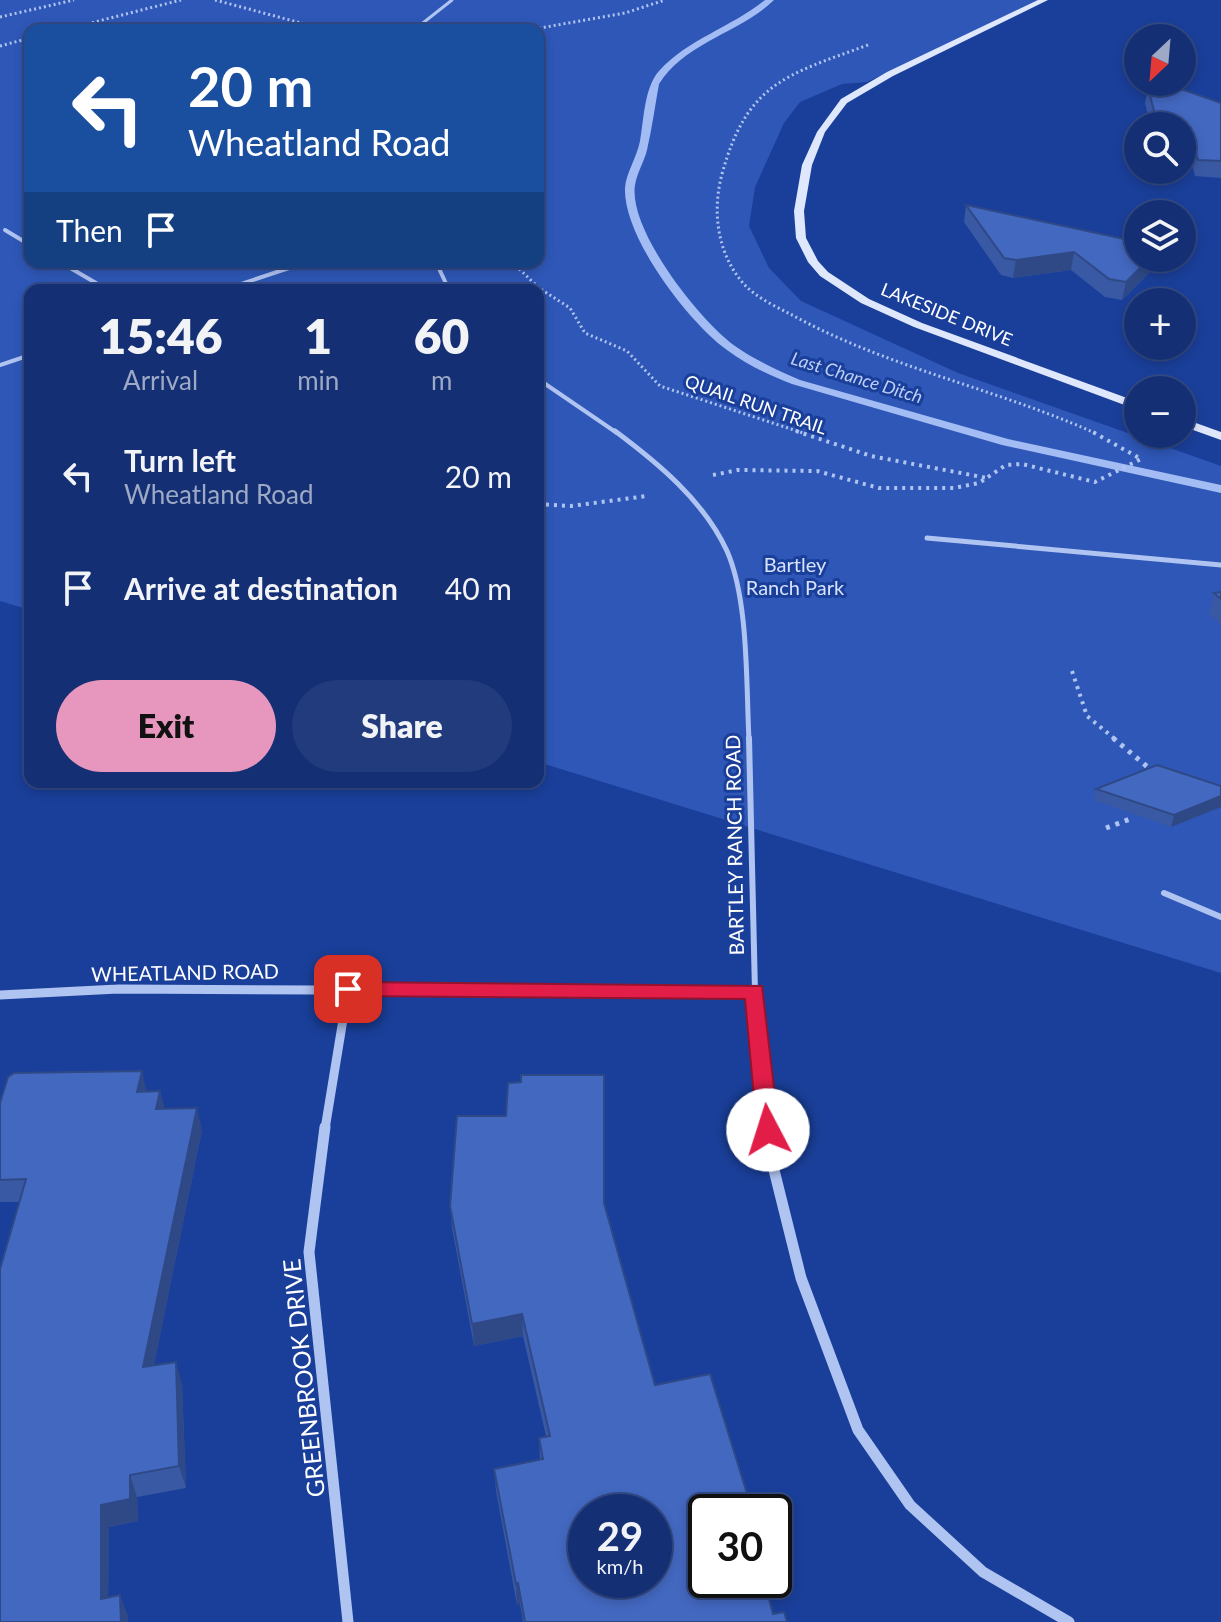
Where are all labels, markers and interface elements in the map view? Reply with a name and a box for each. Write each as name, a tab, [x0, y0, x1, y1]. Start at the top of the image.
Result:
north arrow	[1124, 24, 1196, 96]
map controls	[1124, 24, 1196, 448]
text: 20 m	[188, 52, 313, 119]
icon: left	[56, 56, 160, 160]
button: search	[1124, 112, 1196, 184]
text: Wheatland Road	[188, 120, 450, 164]
button: layers	[1124, 200, 1196, 272]
icon: arrive	[139, 208, 183, 252]
text: Then	[56, 212, 123, 248]
street label: LAKESIDE DRIVE	[878, 278, 1016, 350]
button: +	[1124, 288, 1196, 360]
text: 15:46	[99, 307, 223, 364]
text: 1	[304, 307, 332, 364]
text: 60	[414, 307, 469, 364]
water label: Last Chance Ditch	[789, 347, 925, 407]
text: Arrival	[123, 364, 198, 396]
text: min	[297, 364, 339, 396]
text: m	[431, 364, 452, 396]
street label: QUAIL RUN TRAIL	[682, 369, 830, 439]
button: −	[1124, 376, 1196, 448]
text: Turn left	[124, 442, 236, 478]
icon: left	[56, 454, 100, 498]
text: 20 m	[445, 458, 512, 494]
text: Wheatland Road	[124, 478, 314, 510]
park label: Bartley Ranch Park	[746, 552, 845, 599]
icon: arrive	[56, 566, 100, 610]
text: Arrive at destination	[124, 570, 398, 606]
text: 40 m	[445, 570, 512, 606]
button: Exit	[56, 680, 276, 772]
button: Share	[292, 680, 512, 772]
street label: BARTLEY RANCH ROAD	[720, 734, 748, 956]
pin	[314, 955, 382, 1023]
street label: WHEATLAND ROAD	[91, 958, 279, 986]
icon: arrive	[326, 967, 370, 1011]
position arrow	[726, 1088, 810, 1172]
street label: GREENBROOK DRIVE	[276, 1257, 330, 1499]
speed limit sign: 30	[688, 1494, 792, 1598]
text: 29	[597, 1512, 643, 1560]
text: km/h	[597, 1554, 643, 1578]

